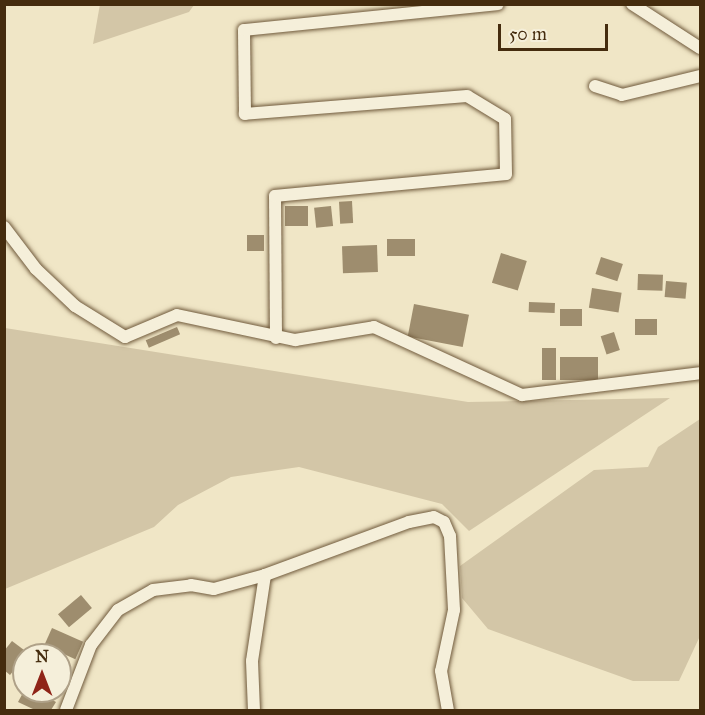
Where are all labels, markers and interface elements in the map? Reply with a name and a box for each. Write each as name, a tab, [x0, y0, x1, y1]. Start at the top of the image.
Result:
scale bar	[501, 12, 610, 50]
text: 50 m	[509, 23, 547, 45]
north arrow	[12, 643, 72, 703]
text: N	[35, 647, 49, 666]

